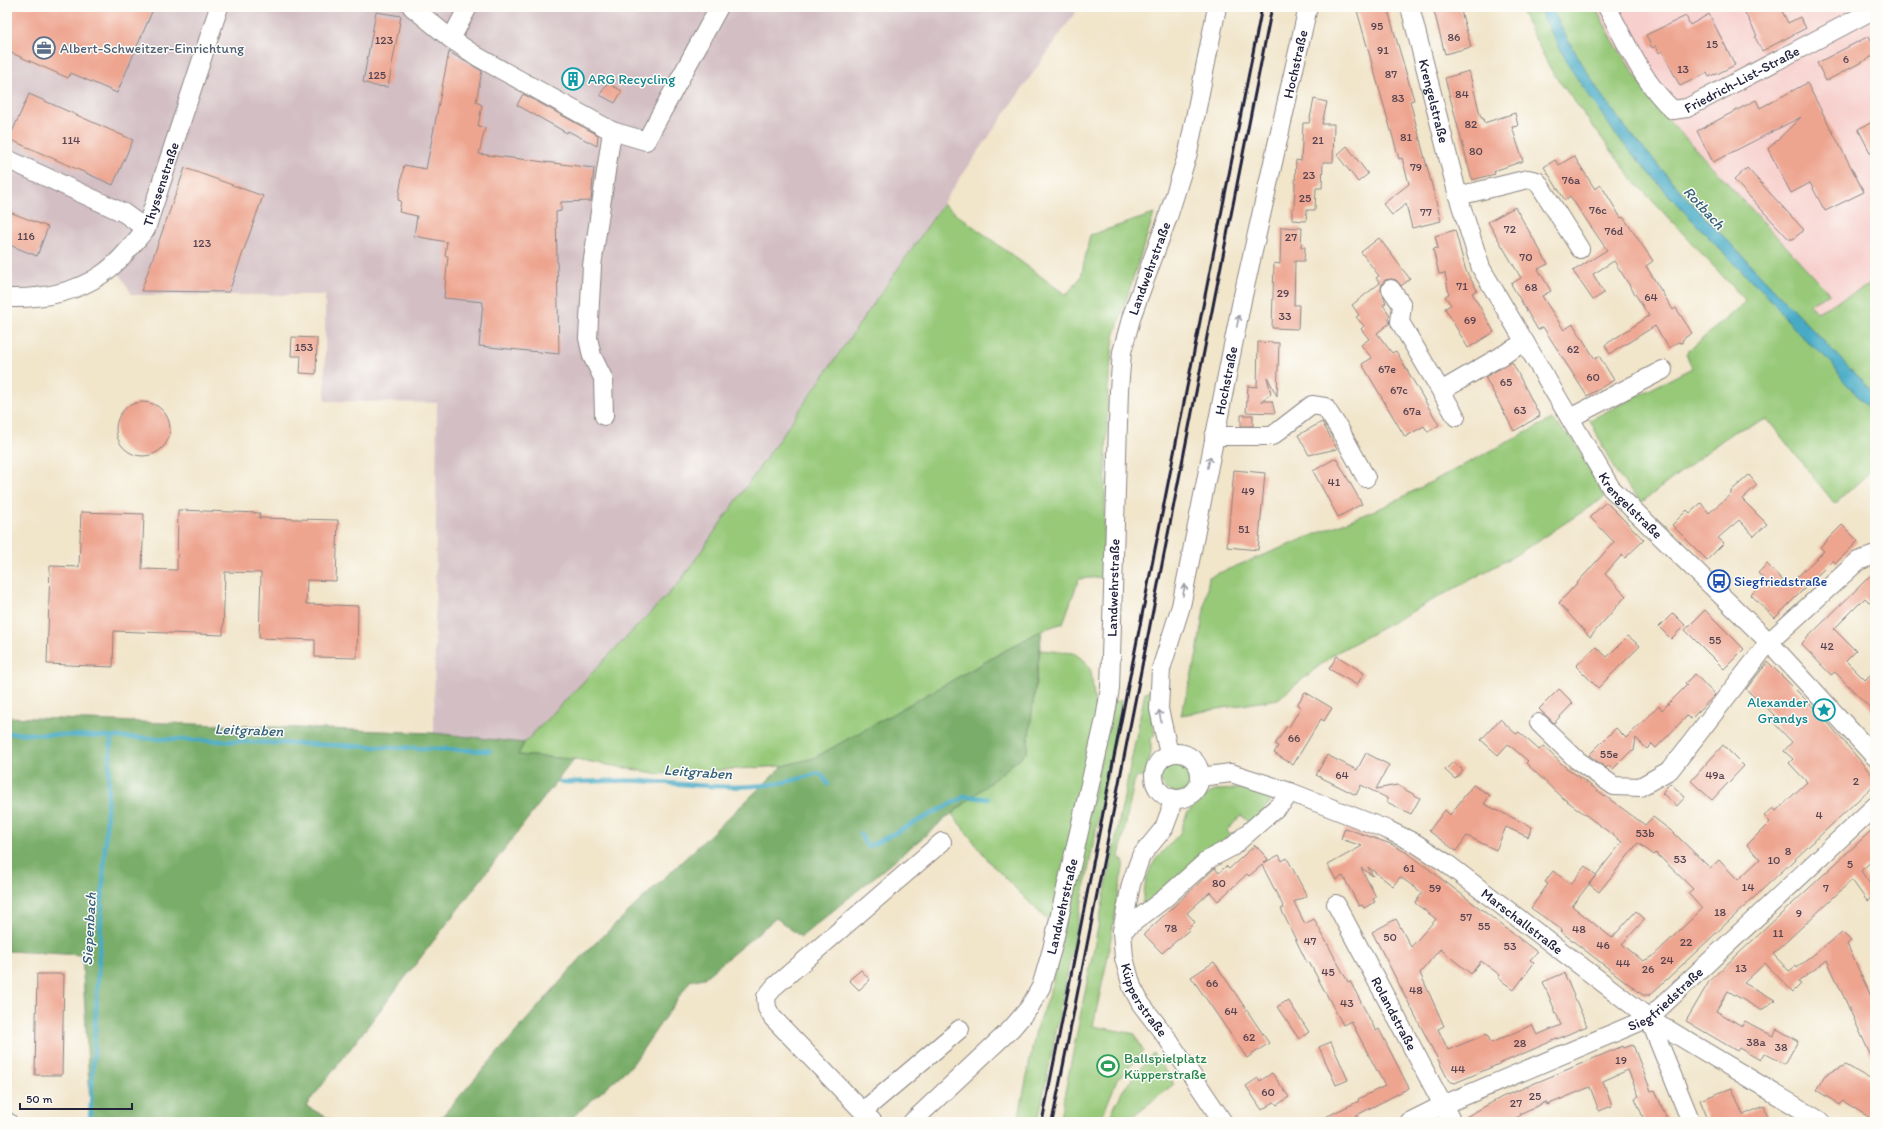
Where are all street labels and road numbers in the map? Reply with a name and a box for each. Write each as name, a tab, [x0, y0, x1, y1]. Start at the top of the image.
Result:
street label: Hochstraße	[1280, 28, 1312, 100]
street label: Friedrich-List-Straße	[1681, 42, 1803, 117]
street label: Krengelstraße	[1415, 57, 1452, 145]
street label: Thyssenstraße	[139, 140, 183, 229]
street label: Landwehrstraße	[1125, 219, 1175, 318]
street label: Hochstraße	[1211, 345, 1242, 417]
street label: Krengelstraße	[1595, 469, 1666, 543]
street label: Landwehrstraße	[1104, 538, 1124, 637]
street label: Landwehrstraße	[1043, 856, 1082, 957]
street label: Marschallstraße	[1477, 885, 1566, 958]
street label: Küpperstraße	[1117, 961, 1171, 1040]
street label: Siegfriedstraße	[1625, 963, 1707, 1035]
street label: Rolandstraße	[1367, 974, 1421, 1054]

